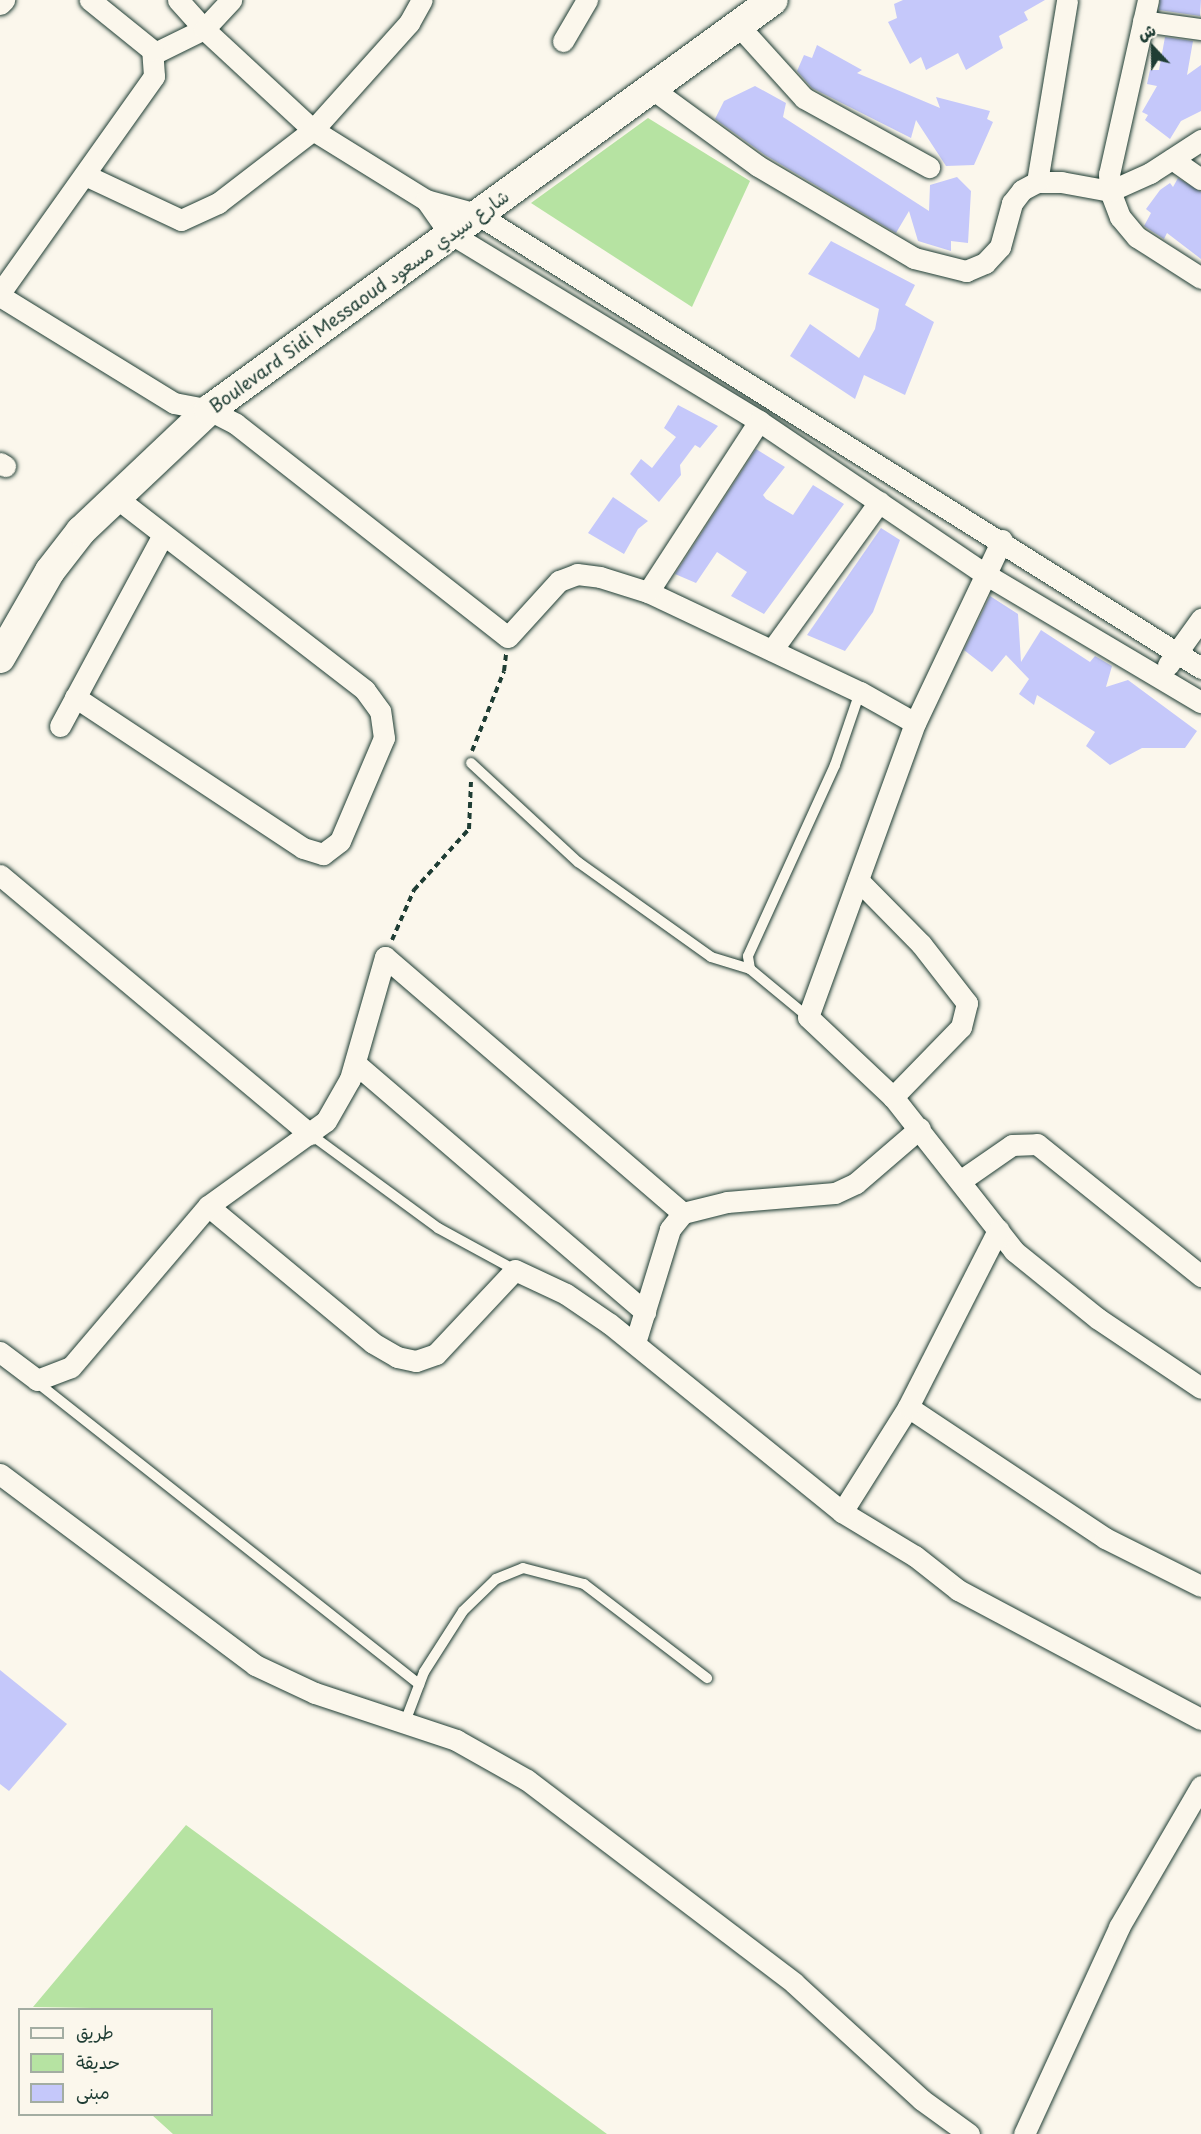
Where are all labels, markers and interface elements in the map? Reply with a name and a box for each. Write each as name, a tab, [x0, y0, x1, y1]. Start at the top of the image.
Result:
text: ش	[1134, 17, 1159, 46]
north arrow	[1123, 18, 1183, 78]
street label: Boulevard Sidi Messaoud شارع سيدي مسعود	[204, 184, 514, 418]
legend	[18, 2008, 213, 2116]
text: طريق	[76, 2018, 114, 2045]
text: حديقة	[76, 2048, 120, 2075]
text: مبنى	[76, 2078, 110, 2105]

